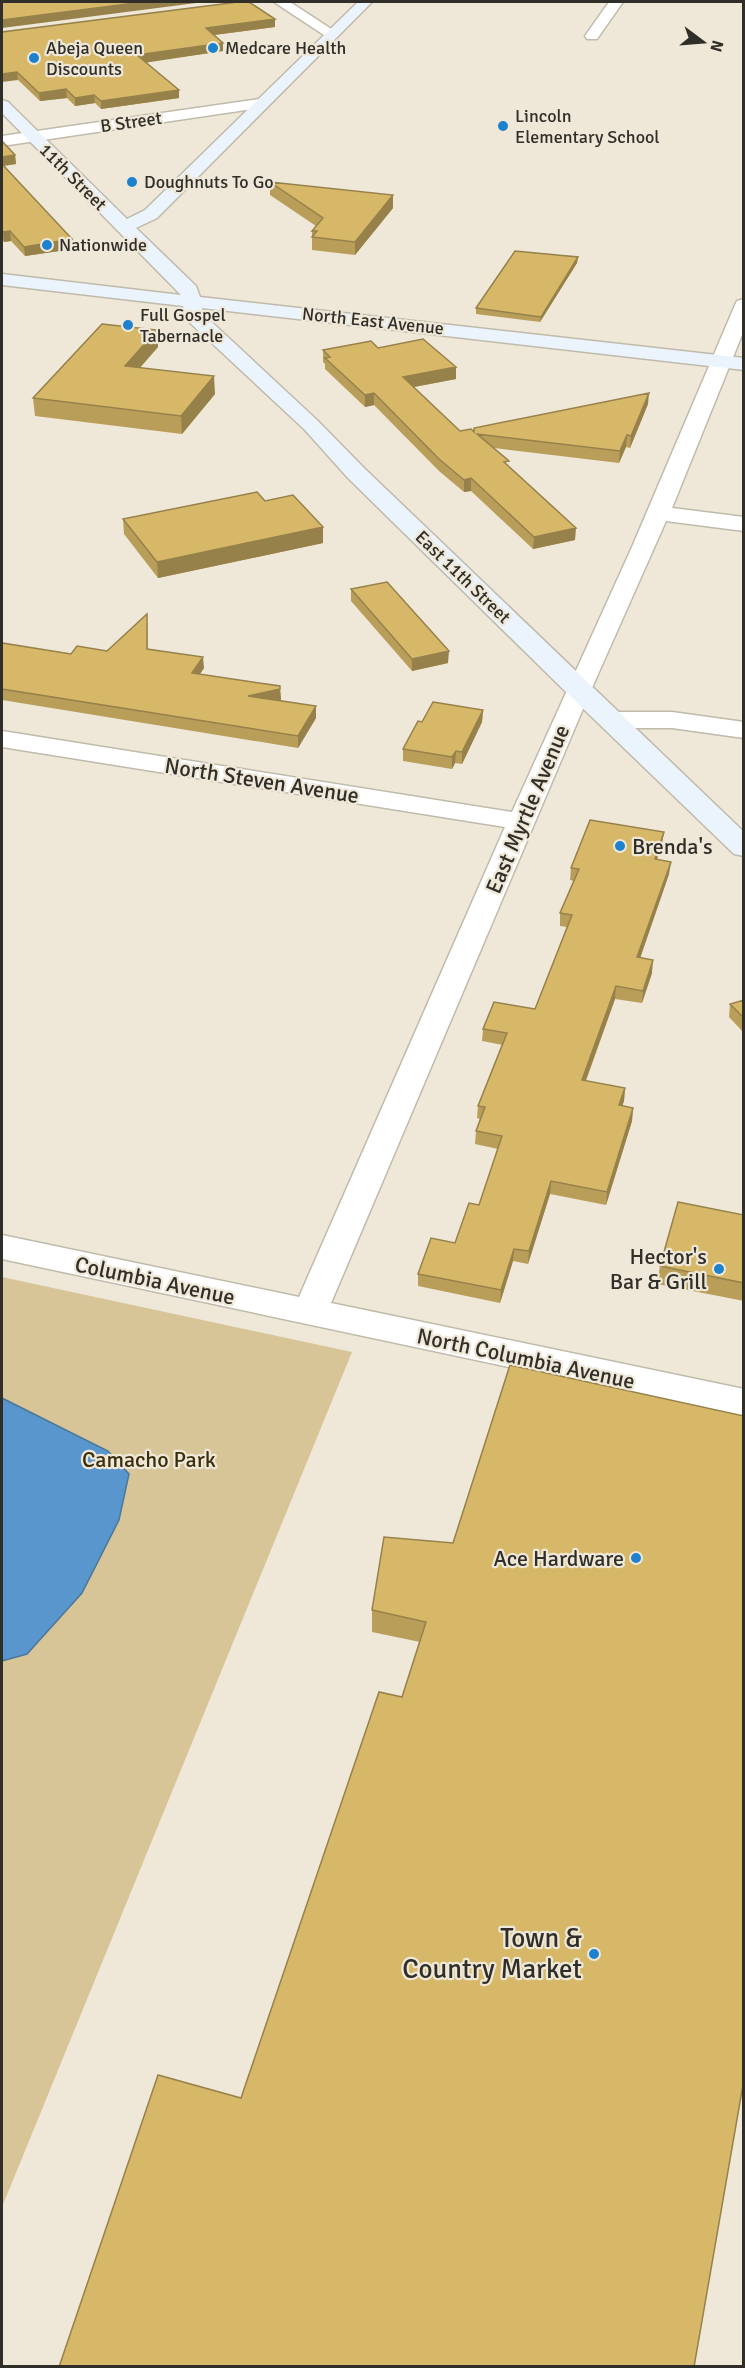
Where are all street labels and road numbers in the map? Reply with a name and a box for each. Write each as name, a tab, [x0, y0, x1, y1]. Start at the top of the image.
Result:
street label: B Street	[99, 107, 163, 137]
street label: 11th Street	[35, 139, 111, 215]
street label: North East Avenue	[301, 303, 445, 339]
street label: East 11th Street	[411, 526, 515, 628]
street label: East Myrtle Avenue	[480, 721, 575, 898]
street label: North Steven Avenue	[163, 752, 361, 809]
street label: Columbia Avenue	[73, 1250, 237, 1311]
street label: North Columbia Avenue	[414, 1322, 637, 1395]

